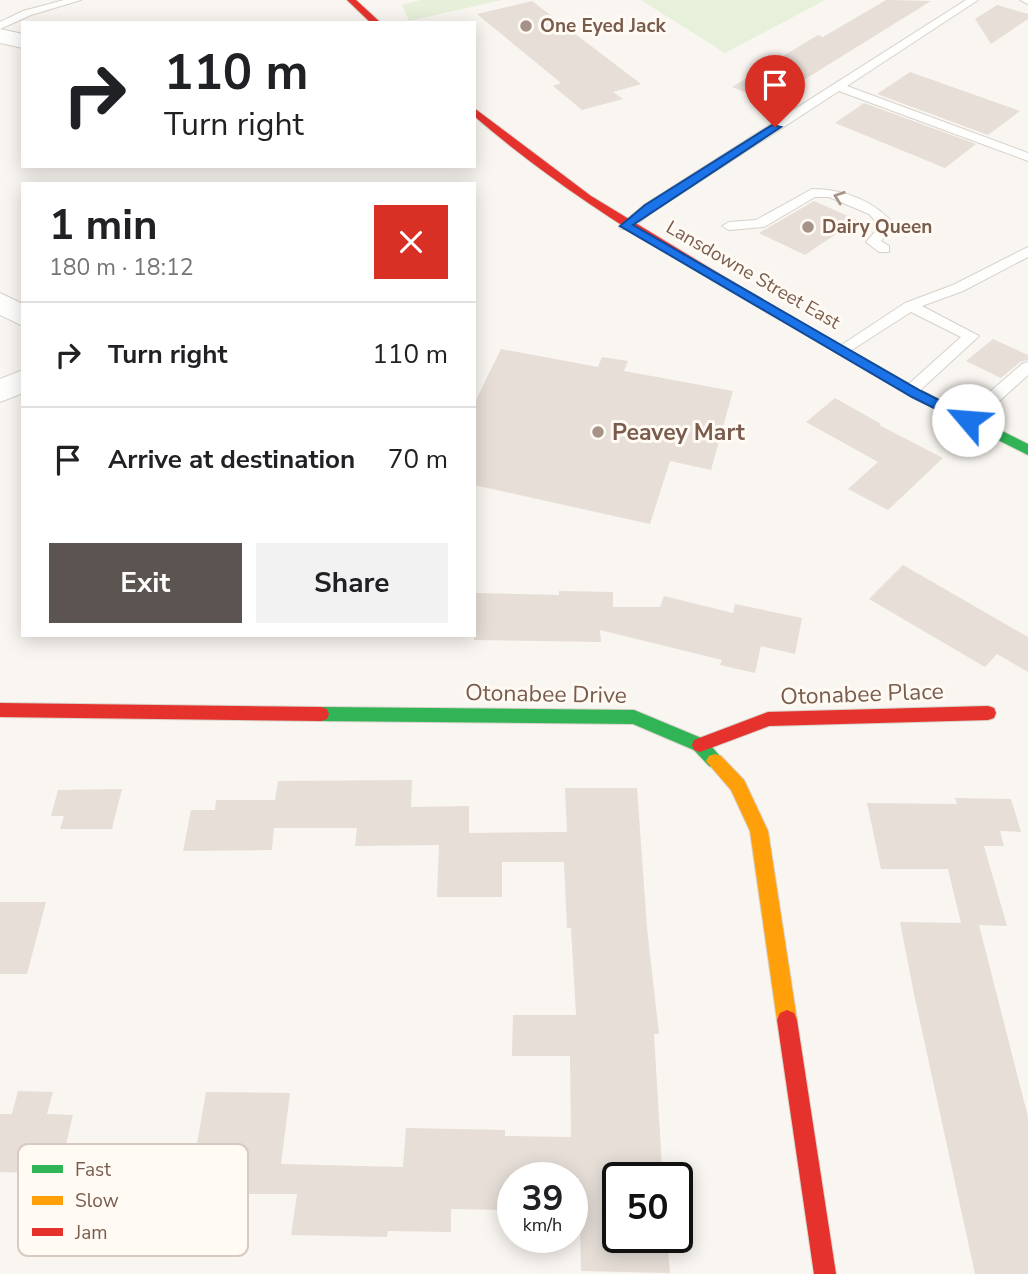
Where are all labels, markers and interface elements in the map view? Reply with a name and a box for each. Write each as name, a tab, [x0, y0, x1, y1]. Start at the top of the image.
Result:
place label: One Eyed Jack	[540, 13, 666, 39]
marker: One Eyed Jack	[518, 18, 534, 34]
text: 110 m	[164, 39, 308, 106]
icon: right	[49, 49, 140, 140]
pin	[745, 55, 805, 127]
icon: arrive	[756, 66, 794, 104]
text: Turn right	[164, 103, 304, 146]
one-way arrow	[834, 191, 846, 205]
text: 1 min	[49, 197, 158, 254]
button: close	[374, 205, 448, 279]
street label: Lansdowne Street East	[661, 214, 845, 336]
place label: Dairy Queen	[822, 214, 933, 240]
marker: Dairy Queen	[800, 219, 816, 235]
text: 180 m · 18:12	[49, 252, 194, 283]
icon: right	[49, 336, 87, 374]
text: Turn right	[108, 337, 227, 372]
text: 110 m	[372, 337, 448, 372]
position arrow	[931, 383, 1005, 457]
place label: Peavey Mart	[612, 417, 745, 448]
marker: Peavey Mart	[590, 424, 606, 440]
icon: arrive	[49, 441, 87, 479]
text: Arrive at destination	[108, 442, 355, 477]
text: 70 m	[388, 442, 448, 477]
button: Exit	[49, 543, 242, 623]
button: Share	[256, 543, 448, 623]
street label: Otonabee Place	[780, 676, 944, 712]
street label: Otonabee Drive	[465, 677, 627, 711]
legend	[18, 1144, 248, 1256]
text: Fast	[75, 1157, 111, 1183]
speed limit sign: 50	[602, 1162, 693, 1253]
text: 39	[521, 1175, 564, 1222]
text: Slow	[75, 1188, 119, 1214]
text: km/h	[523, 1213, 562, 1237]
text: Jam	[74, 1220, 108, 1246]

